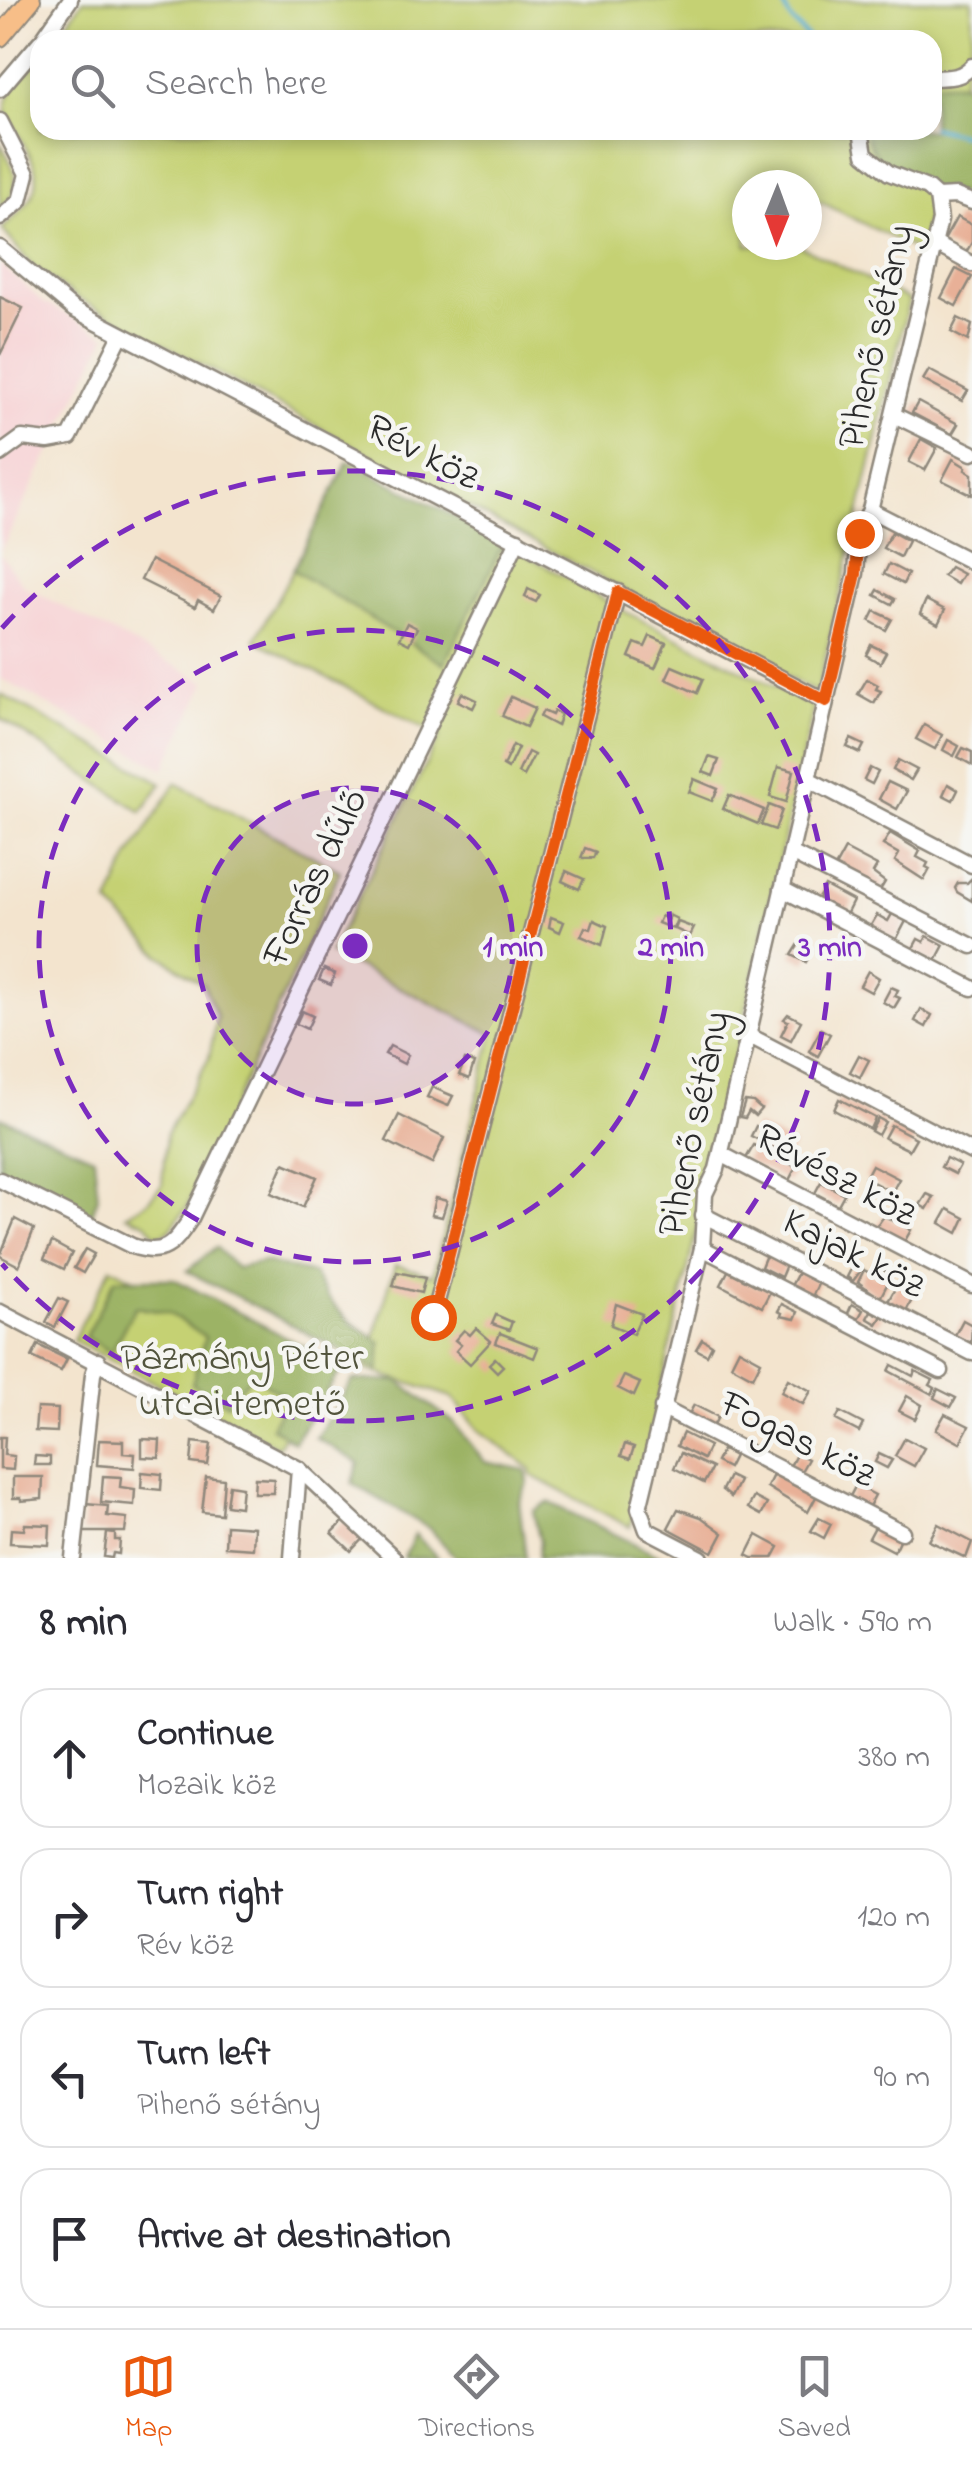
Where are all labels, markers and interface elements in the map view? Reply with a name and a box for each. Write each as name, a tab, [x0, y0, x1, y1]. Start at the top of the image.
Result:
search box	[30, 30, 942, 140]
text: Search here	[145, 57, 327, 113]
icon: search	[65, 58, 120, 113]
north arrow	[732, 170, 822, 260]
street label: Pihenő sétány	[823, 219, 933, 455]
street label: Rév köz	[355, 400, 489, 508]
route end	[837, 511, 883, 557]
street label: Forrás dűlő	[248, 779, 385, 978]
text: 1 min	[483, 927, 543, 971]
text: 2 min	[637, 927, 704, 971]
text: 3 min	[797, 927, 862, 971]
centre of rings	[337, 928, 373, 964]
street label: Pihenő sétány	[643, 1006, 749, 1242]
street label: Révész köz	[744, 1110, 927, 1244]
street label: Kajak köz	[771, 1194, 935, 1316]
route start	[411, 1295, 457, 1341]
park label: Pázmány Péter utcai temető	[120, 1330, 364, 1435]
street label: Fogas köz	[708, 1376, 886, 1506]
text: 8 min	[40, 1593, 127, 1654]
text: Walk · 590 m	[773, 1600, 932, 1647]
text: Continue	[137, 1707, 273, 1763]
icon: ahead	[42, 1731, 97, 1786]
text: 380 m	[858, 1735, 930, 1782]
text: Mozaik köz	[137, 1763, 276, 1810]
text: Turn right	[137, 1867, 283, 1923]
icon: right	[42, 1891, 97, 1946]
text: 120 m	[857, 1895, 930, 1942]
text: Rév köz	[137, 1923, 233, 1970]
text: Turn left	[137, 2027, 270, 2083]
icon: left	[42, 2051, 97, 2106]
text: 90 m	[874, 2055, 930, 2102]
text: Pihenő sétány	[137, 2083, 320, 2130]
text: Arrive at destination	[137, 2210, 451, 2266]
icon: arrive	[42, 2211, 97, 2266]
tab: Map	[121, 2349, 176, 2450]
tab: Directions	[419, 2349, 535, 2450]
tab: Saved	[778, 2349, 851, 2450]

